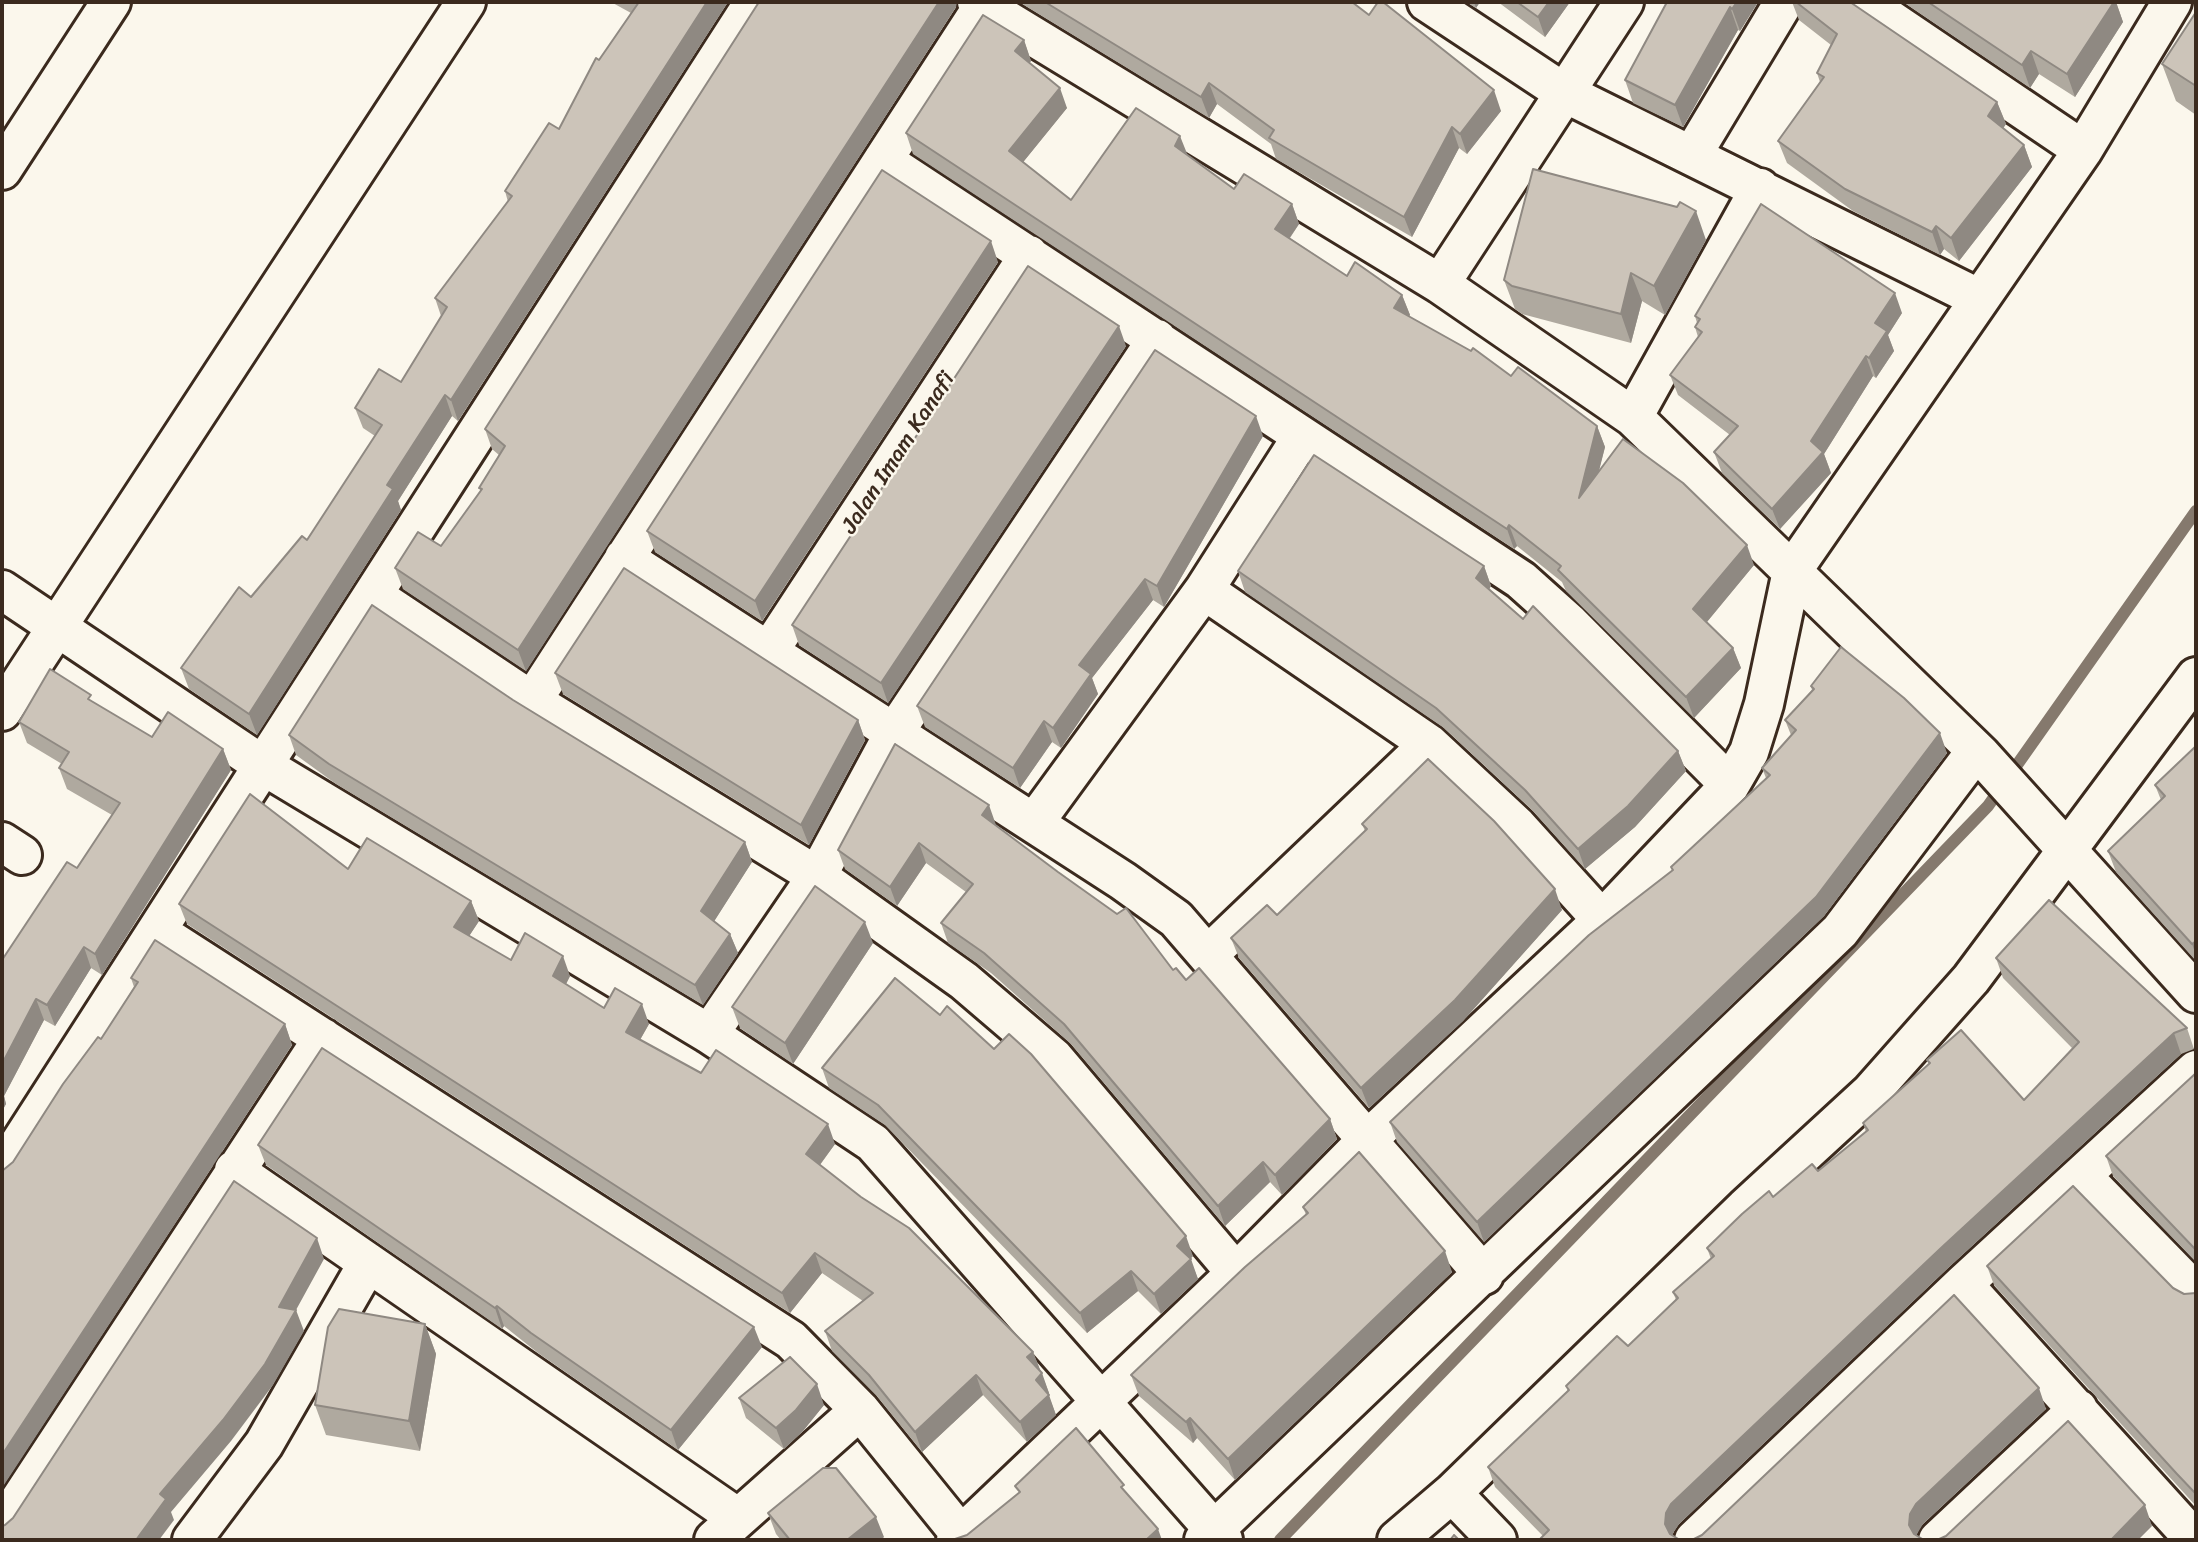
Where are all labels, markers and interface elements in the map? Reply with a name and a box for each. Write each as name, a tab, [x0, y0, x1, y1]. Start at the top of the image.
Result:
street label: Jalan Imam Kanafi	[836, 367, 962, 539]

